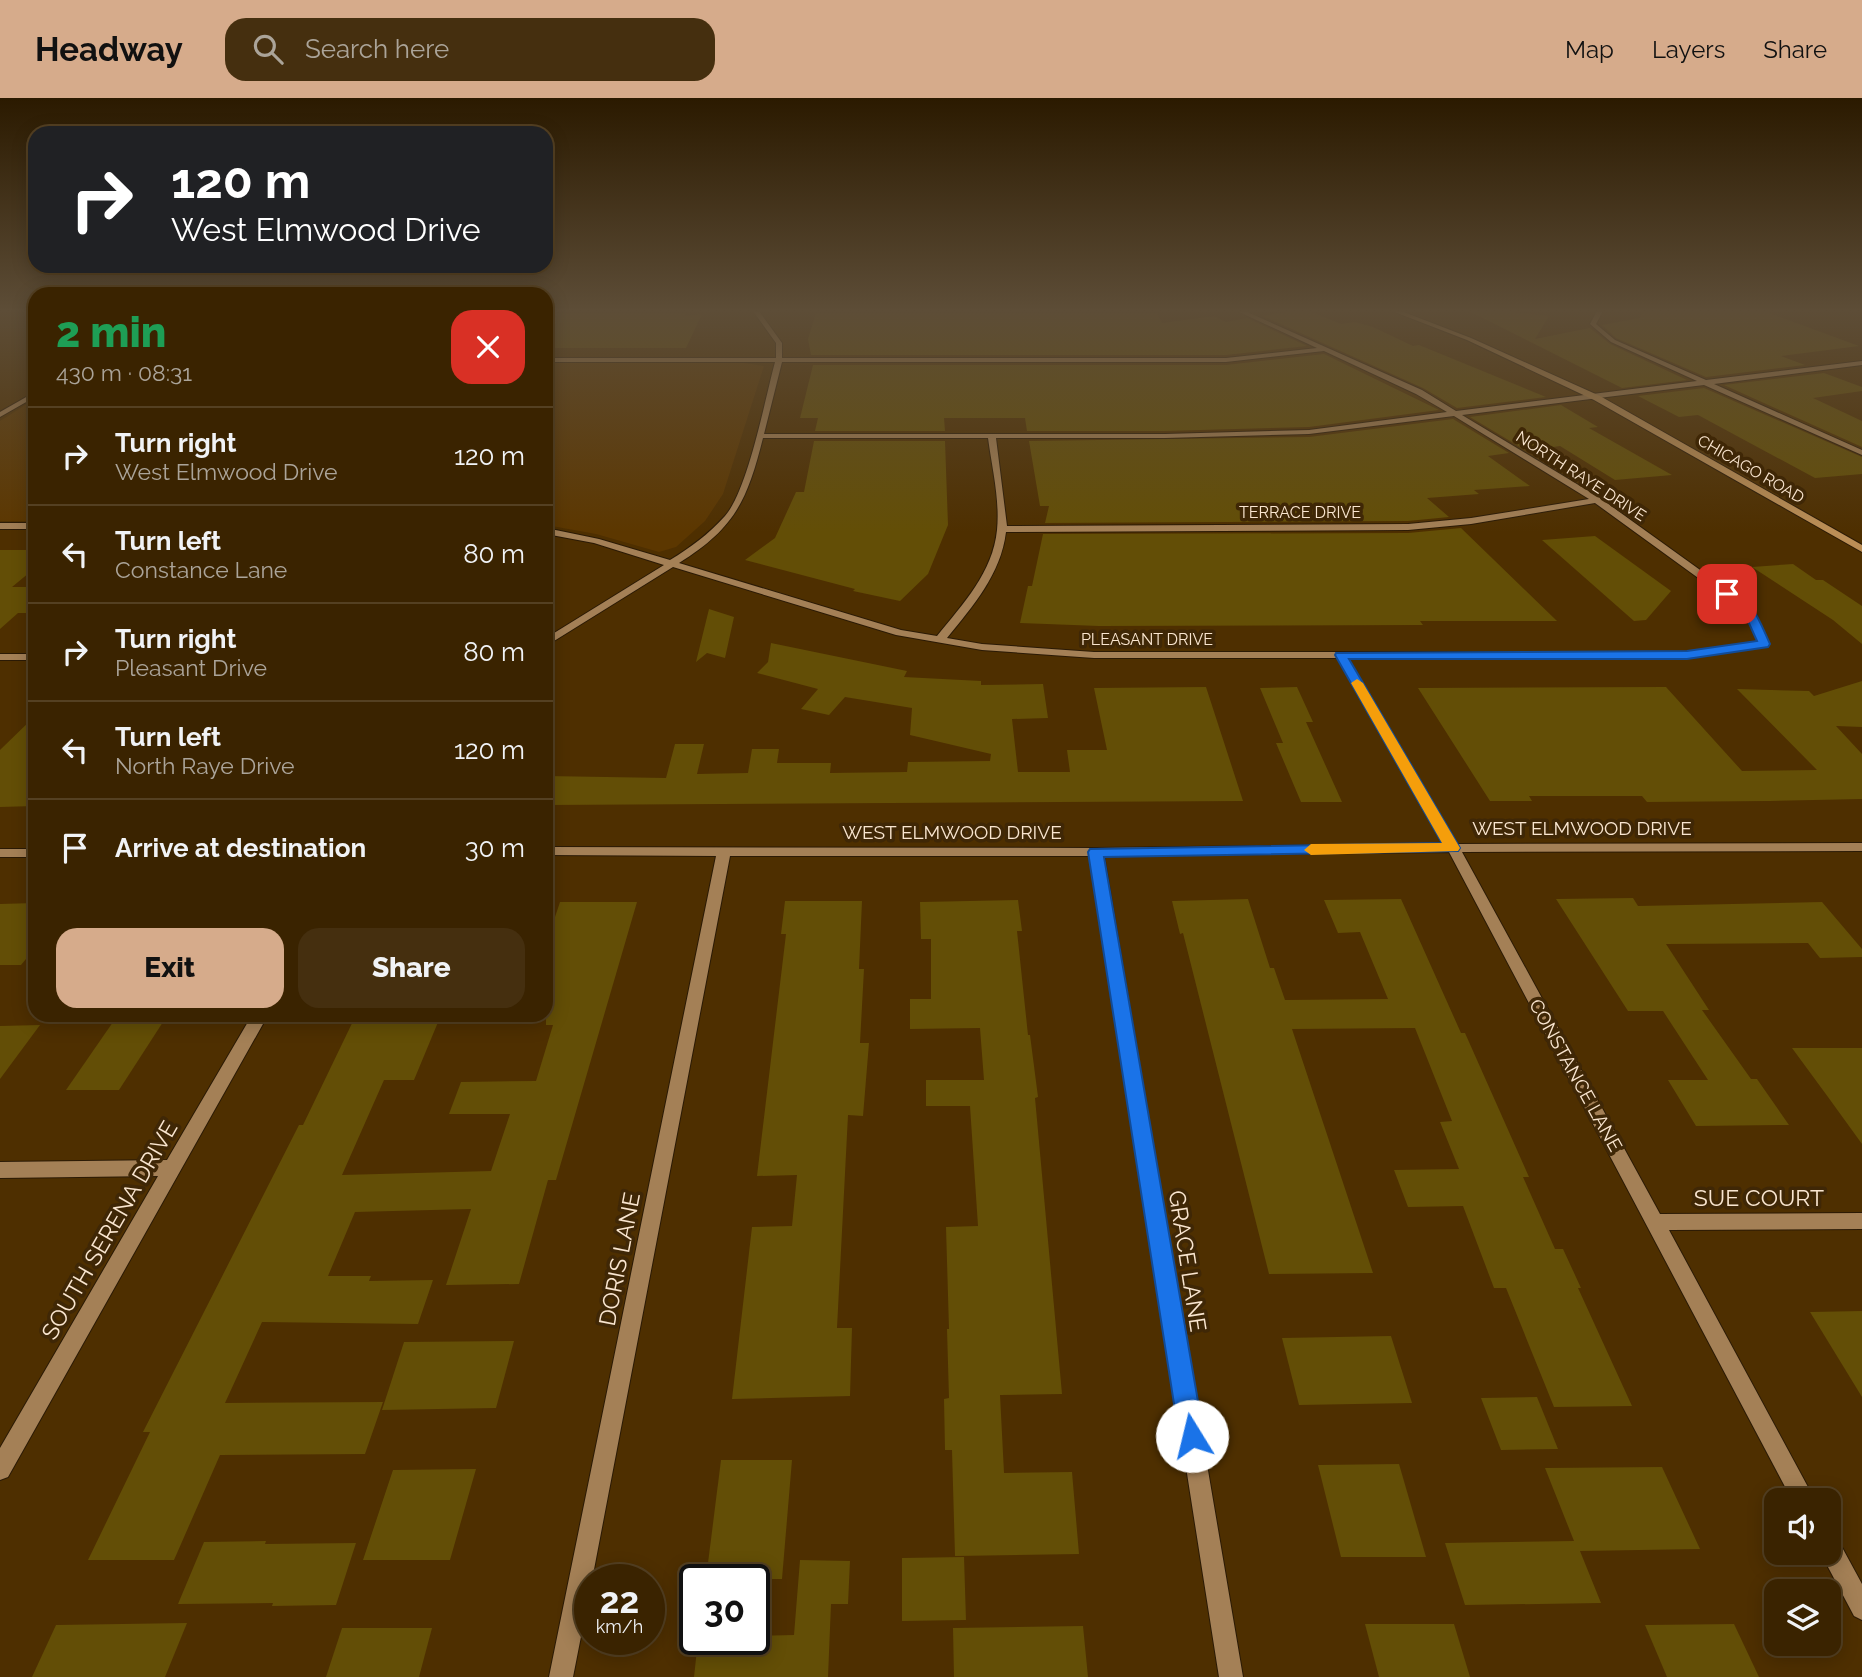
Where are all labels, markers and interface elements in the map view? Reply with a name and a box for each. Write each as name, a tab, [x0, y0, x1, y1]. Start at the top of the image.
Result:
search box	[225, 18, 715, 81]
text: Headway	[35, 30, 183, 69]
icon: search	[249, 30, 287, 68]
text: Search here	[305, 34, 449, 64]
text: Map	[1565, 35, 1614, 64]
text: Layers	[1652, 35, 1725, 64]
text: Share	[1763, 35, 1827, 64]
text: 120 m	[171, 152, 310, 209]
icon: right	[56, 154, 147, 245]
text: West Elmwood Drive	[171, 211, 481, 248]
text: 2 min	[56, 308, 166, 357]
button: close	[451, 310, 525, 384]
text: 430 m · 08:31	[56, 359, 192, 386]
street label: NORTH RAYE DRIVE	[1513, 427, 1650, 525]
text: Turn right	[115, 428, 236, 458]
street label: CHICAGO ROAD	[1694, 431, 1808, 507]
icon: right	[56, 437, 94, 475]
text: 120 m	[454, 441, 525, 471]
text: West Elmwood Drive	[115, 458, 338, 485]
street label: TERRACE DRIVE	[1239, 503, 1361, 522]
text: Turn left	[115, 526, 221, 556]
icon: left	[56, 535, 94, 573]
text: 80 m	[463, 539, 525, 569]
text: Constance Lane	[115, 556, 287, 583]
pin	[1697, 564, 1757, 624]
icon: arrive	[1708, 575, 1746, 613]
text: Turn right	[115, 624, 236, 654]
street label: PLEASANT DRIVE	[1081, 630, 1213, 649]
icon: right	[56, 633, 94, 671]
text: 80 m	[463, 637, 525, 667]
text: Pleasant Drive	[115, 654, 267, 681]
text: Turn left	[115, 722, 221, 752]
icon: left	[56, 731, 94, 769]
text: 120 m	[454, 735, 525, 765]
text: North Raye Drive	[115, 752, 295, 779]
street label: WEST ELMWOOD DRIVE	[1472, 817, 1692, 839]
street label: WEST ELMWOOD DRIVE	[842, 821, 1062, 843]
icon: arrive	[56, 829, 94, 867]
text: Arrive at destination	[115, 833, 366, 863]
text: 30 m	[465, 833, 525, 863]
button: Exit	[56, 928, 284, 1008]
button: Share	[298, 928, 525, 1008]
street label: CONSTANCE LANE	[1525, 995, 1627, 1155]
street label: SOUTH SERENA DRIVE	[35, 1116, 183, 1344]
street label: SUE COURT	[1694, 1184, 1824, 1211]
street label: GRACE LANE	[1164, 1188, 1212, 1334]
street label: DORIS LANE	[593, 1190, 645, 1328]
position arrow	[1155, 1399, 1229, 1473]
map controls	[1764, 1488, 1841, 1656]
button: sound	[1764, 1488, 1841, 1565]
speed limit sign: 30	[679, 1564, 770, 1655]
button: layers	[1764, 1579, 1841, 1656]
text: 22	[600, 1580, 639, 1621]
text: km/h	[596, 1616, 643, 1637]

